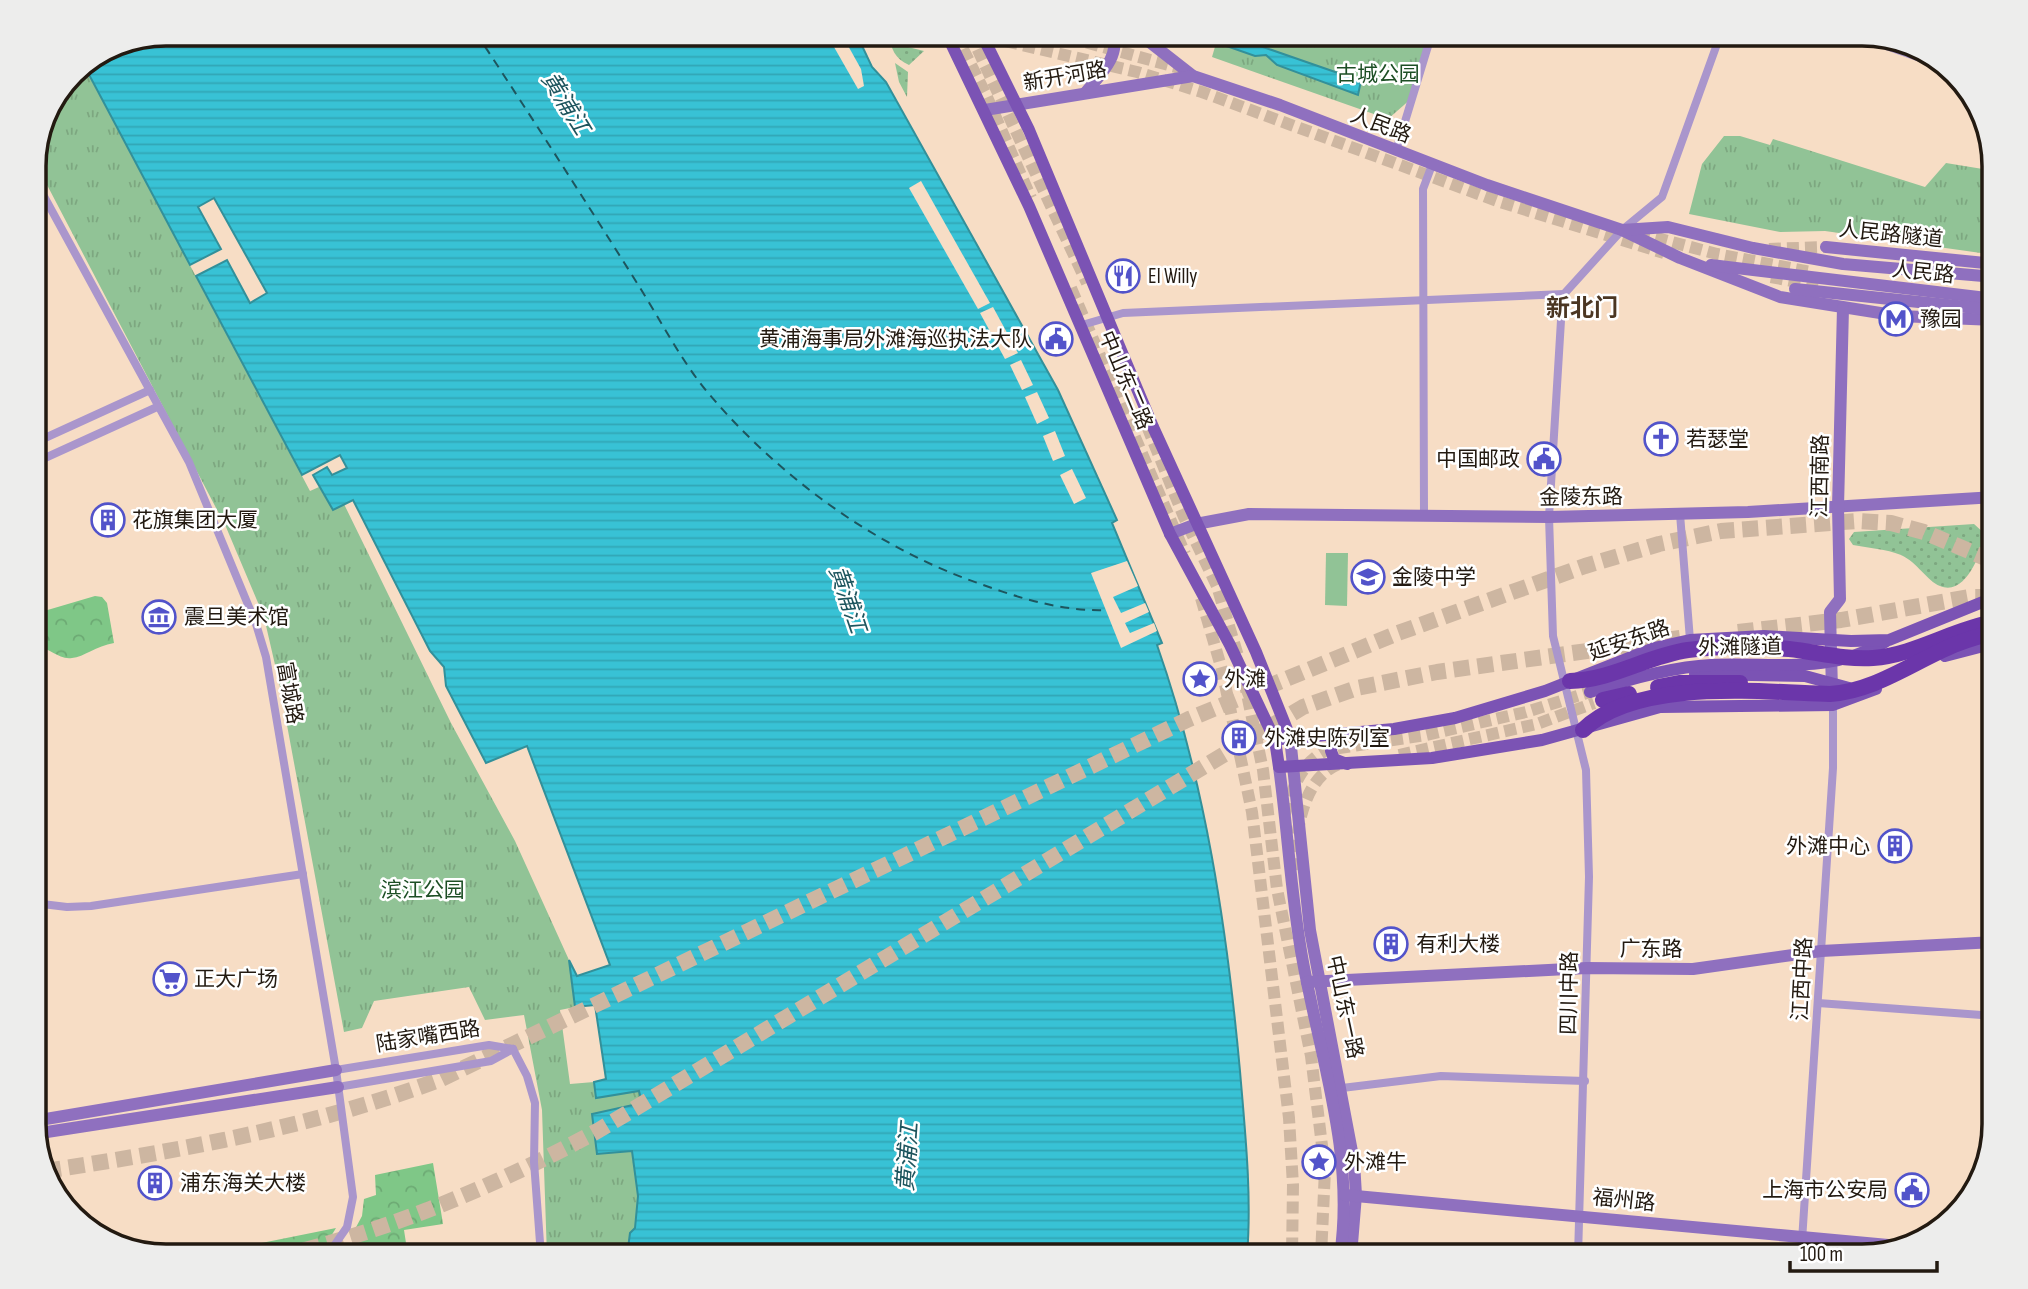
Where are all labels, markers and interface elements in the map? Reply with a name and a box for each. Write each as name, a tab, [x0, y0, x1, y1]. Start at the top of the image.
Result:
street label: 新开河路	[1022, 57, 1109, 96]
park label: 古城公园	[1336, 62, 1420, 87]
water label: 黄浦江	[535, 67, 597, 143]
street label: 人民路	[1347, 103, 1415, 148]
street label: 人民路隧道	[1837, 217, 1944, 252]
restaurant icon: El Willy	[1104, 257, 1142, 295]
street label: 人民路	[1890, 257, 1956, 288]
place label: El Willy	[1148, 264, 1197, 289]
district label: 新北门	[1546, 294, 1618, 323]
metro station icon: 豫园	[1877, 300, 1915, 338]
place label: 豫园	[1920, 307, 1962, 332]
public building icon: 黄浦海事局外滩海巡执法大队	[1037, 320, 1075, 358]
place label: 黄浦海事局外滩海巡执法大队	[759, 327, 1032, 352]
street label: 中山东二路	[1094, 327, 1158, 433]
church icon: 若瑟堂	[1642, 420, 1680, 458]
place label: 若瑟堂	[1686, 427, 1749, 452]
street label: 江西南路	[1807, 434, 1834, 518]
public building icon: 中国邮政	[1525, 440, 1563, 478]
place label: 中国邮政	[1436, 447, 1520, 472]
street label: 金陵东路	[1539, 484, 1623, 511]
building icon: 花旗集团大厦	[89, 501, 127, 539]
place label: 花旗集团大厦	[132, 508, 258, 533]
school or university icon: 金陵中学	[1349, 558, 1387, 596]
water label: 黄浦江	[823, 562, 873, 639]
place label: 金陵中学	[1392, 565, 1476, 590]
museum icon: 震旦美术馆	[140, 598, 178, 636]
place label: 震旦美术馆	[184, 605, 289, 630]
street label: 延安东路	[1585, 615, 1673, 666]
street label: 外滩隧道	[1698, 634, 1782, 661]
street label: 富城路	[272, 660, 307, 726]
place icon: 外滩	[1181, 660, 1219, 698]
place label: 外滩	[1224, 667, 1266, 692]
building icon: 外滩史陈列室	[1220, 719, 1258, 757]
place label: 外滩史陈列室	[1264, 726, 1390, 751]
building icon: 外滩中心	[1876, 827, 1914, 865]
place label: 外滩中心	[1786, 834, 1870, 859]
park label: 滨江公园	[381, 878, 465, 903]
building icon: 有利大楼	[1372, 925, 1410, 963]
place label: 有利大楼	[1416, 932, 1500, 957]
street label: 江西中路	[1788, 936, 1817, 1022]
street label: 广东路	[1620, 937, 1683, 962]
street label: 四川中路	[1556, 951, 1583, 1035]
street label: 中山东一路	[1321, 953, 1368, 1061]
supermarket icon: 正大广场	[151, 960, 189, 998]
place label: 正大广场	[194, 967, 278, 992]
street label: 陆家嘴西路	[374, 1016, 482, 1057]
water label: 黄浦江	[892, 1119, 925, 1192]
place icon: 外滩牛	[1300, 1143, 1338, 1181]
place label: 外滩牛	[1344, 1150, 1407, 1175]
building icon: 浦东海关大楼	[136, 1164, 174, 1202]
place label: 浦东海关大楼	[180, 1171, 306, 1196]
public building icon: 上海市公安局	[1893, 1171, 1931, 1209]
place label: 上海市公安局	[1762, 1178, 1888, 1203]
street label: 福州路	[1591, 1185, 1657, 1216]
scale bar	[1790, 1230, 1937, 1274]
text: 100 m	[1800, 1242, 1843, 1267]

